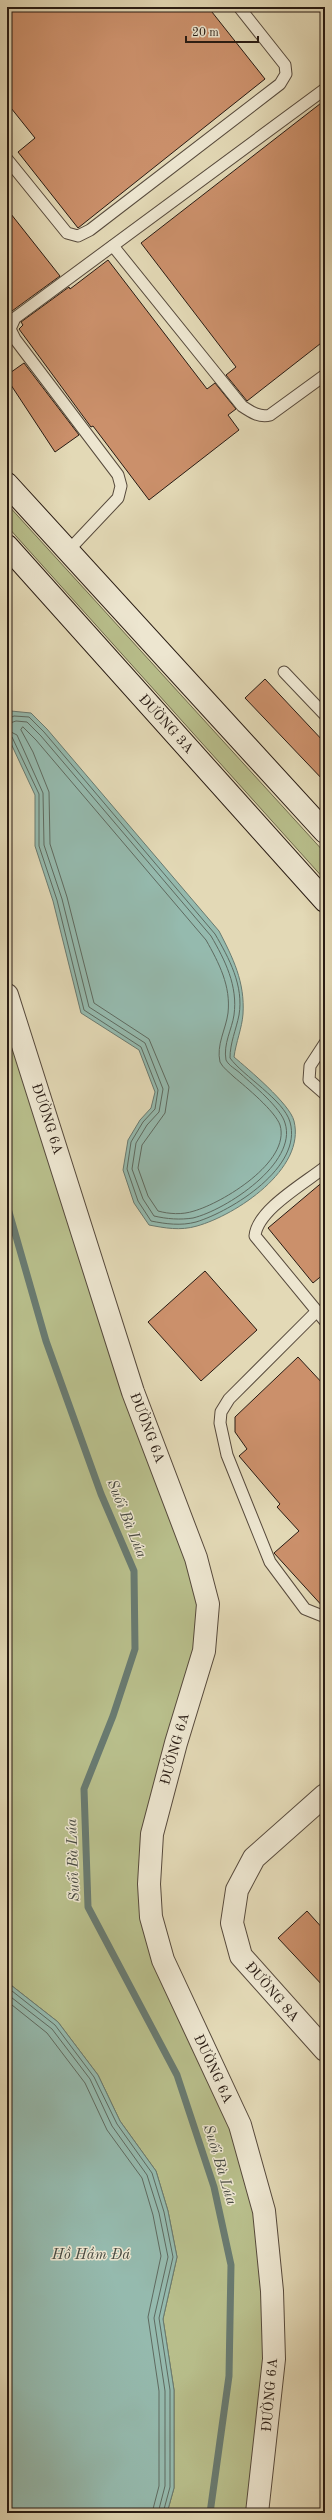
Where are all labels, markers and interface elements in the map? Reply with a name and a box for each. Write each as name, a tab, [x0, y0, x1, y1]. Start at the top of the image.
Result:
scale bar	[186, 18, 258, 44]
text: 20 m	[192, 27, 219, 39]
street label: ĐƯỜNG 3A	[136, 689, 199, 756]
street label: ĐƯỜNG 6A	[29, 1080, 69, 1157]
street label: ĐƯỜNG 6A	[127, 1389, 171, 1465]
water label: Suối Bà Lúa	[103, 1478, 149, 1560]
street label: ĐƯỜNG 6A	[154, 1710, 192, 1787]
water label: Suối Bà Lúa	[65, 1818, 83, 1902]
street label: ĐƯỜNG 8A	[242, 1957, 305, 2025]
street label: ĐƯỜNG 6A	[191, 2031, 239, 2106]
water label: Suối Bà Lúa	[200, 2123, 238, 2207]
water label: Hồ Hầm Đá	[51, 2246, 130, 2263]
street label: ĐƯỜNG 6A	[256, 2357, 280, 2433]

